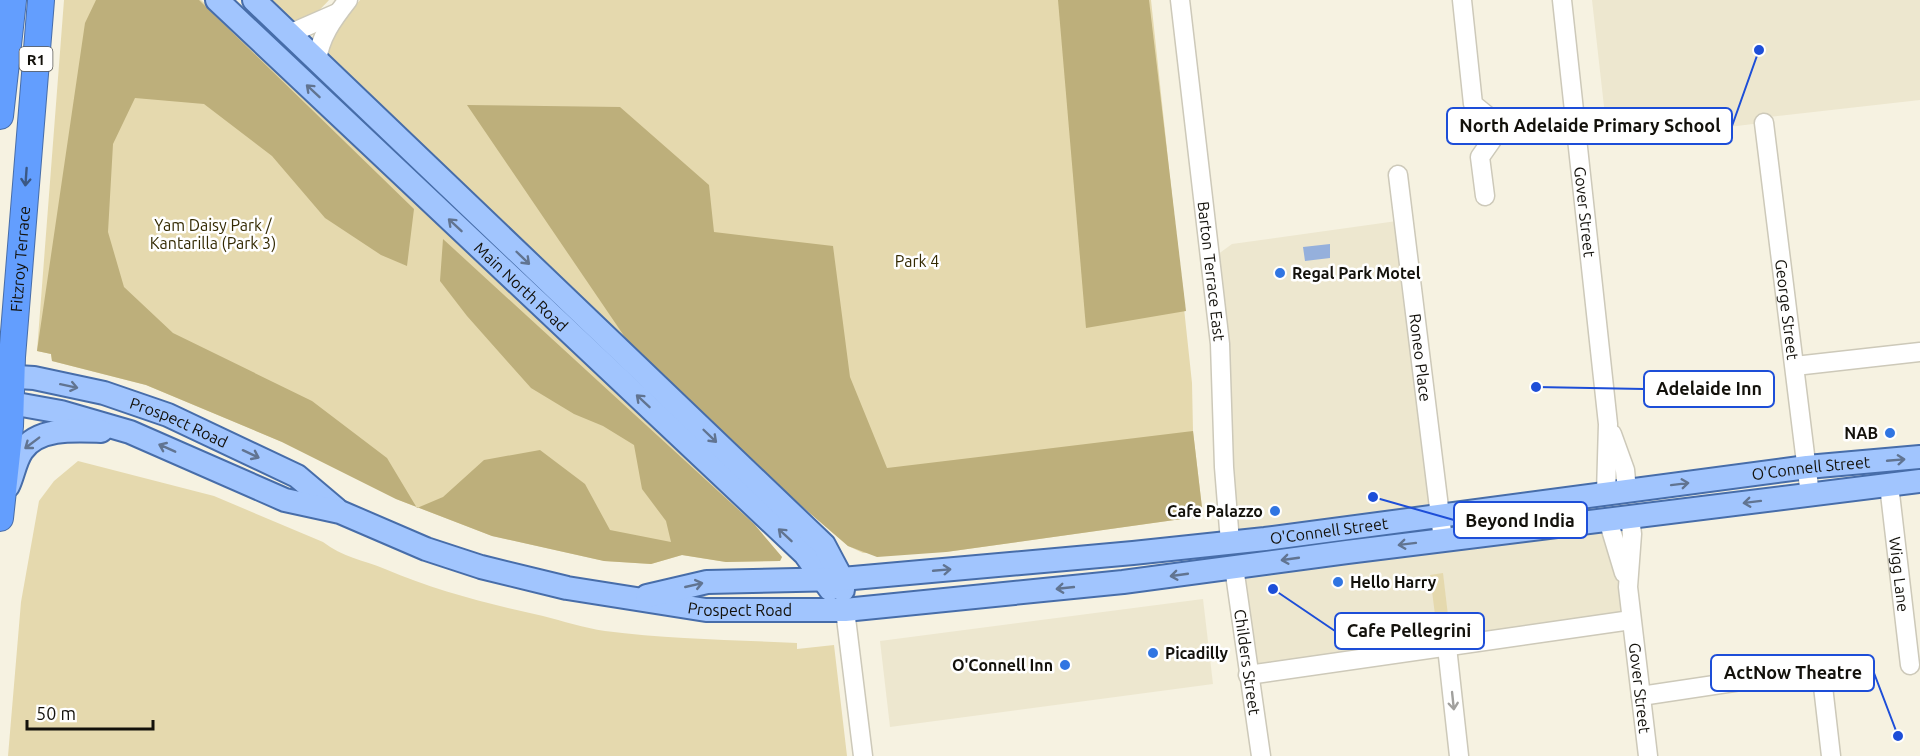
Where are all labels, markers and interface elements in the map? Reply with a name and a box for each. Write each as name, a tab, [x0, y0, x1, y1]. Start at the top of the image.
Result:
road number: R1	[20, 47, 52, 71]
one-way arrow	[306, 84, 321, 98]
callout: North Adelaide Primary School	[1447, 108, 1732, 144]
text: North Adelaide Primary School	[1459, 115, 1721, 135]
one-way arrow	[20, 166, 31, 186]
street label: Gover Street	[1571, 166, 1599, 259]
street label: Barton Terrace East	[1194, 200, 1229, 343]
street label: Fitzroy Terrace	[7, 205, 33, 313]
park label: Yam Daisy Park / Kantarilla (Park 3)	[150, 216, 276, 253]
one-way arrow	[448, 218, 463, 232]
street label: Main North Road	[471, 238, 572, 335]
one-way arrow	[515, 251, 530, 266]
park label: Park 4	[895, 252, 939, 270]
street label: George Street	[1772, 258, 1802, 362]
place label: Regal Park Motel	[1292, 264, 1421, 282]
marker: Regal Park Motel	[1273, 266, 1287, 280]
street label: Roneo Place	[1406, 313, 1435, 403]
callout: Adelaide Inn	[1644, 371, 1774, 407]
text: Adelaide Inn	[1656, 378, 1762, 398]
one-way arrow	[59, 381, 78, 392]
street label: Prospect Road	[128, 394, 231, 451]
one-way arrow	[635, 394, 650, 409]
place label: NAB	[1844, 424, 1878, 442]
marker: NAB	[1883, 426, 1897, 440]
one-way arrow	[702, 429, 717, 443]
one-way arrow	[24, 437, 40, 450]
one-way arrow	[159, 442, 177, 454]
one-way arrow	[241, 449, 259, 460]
street label: O'Connell Street	[1750, 452, 1871, 483]
one-way arrow	[1886, 454, 1906, 465]
one-way arrow	[1670, 478, 1690, 489]
one-way arrow	[1743, 497, 1762, 508]
place label: Cafe Palazzo	[1167, 502, 1263, 520]
callout: Beyond India	[1454, 502, 1587, 538]
marker: Cafe Palazzo	[1268, 504, 1282, 518]
text: Beyond India	[1465, 510, 1575, 530]
street label: O'Connell Street	[1269, 514, 1390, 547]
one-way arrow	[777, 528, 792, 542]
street label: Wigg Lane	[1886, 536, 1913, 613]
one-way arrow	[1397, 539, 1417, 550]
one-way arrow	[1281, 554, 1301, 565]
one-way arrow	[932, 564, 952, 575]
one-way arrow	[1169, 569, 1189, 580]
place label: Hello Harry	[1350, 573, 1437, 591]
marker: Hello Harry	[1331, 575, 1345, 589]
one-way arrow	[684, 579, 703, 590]
one-way arrow	[1056, 583, 1076, 594]
street label: Prospect Road	[686, 598, 792, 619]
street label: Childers Street	[1231, 608, 1264, 717]
callout: Cafe Pellegrini	[1335, 613, 1484, 649]
text: Cafe Pellegrini	[1347, 620, 1471, 640]
street label: Gover Street	[1626, 642, 1654, 735]
place label: Picadilly	[1165, 644, 1228, 662]
marker: Picadilly	[1146, 646, 1160, 660]
callout: ActNow Theatre	[1711, 655, 1874, 691]
place label: O'Connell Inn	[952, 656, 1053, 674]
marker: O'Connell Inn	[1058, 658, 1072, 672]
text: ActNow Theatre	[1724, 662, 1862, 682]
one-way arrow	[1448, 691, 1459, 711]
scale bar	[27, 693, 153, 731]
text: 50 m	[36, 703, 76, 723]

